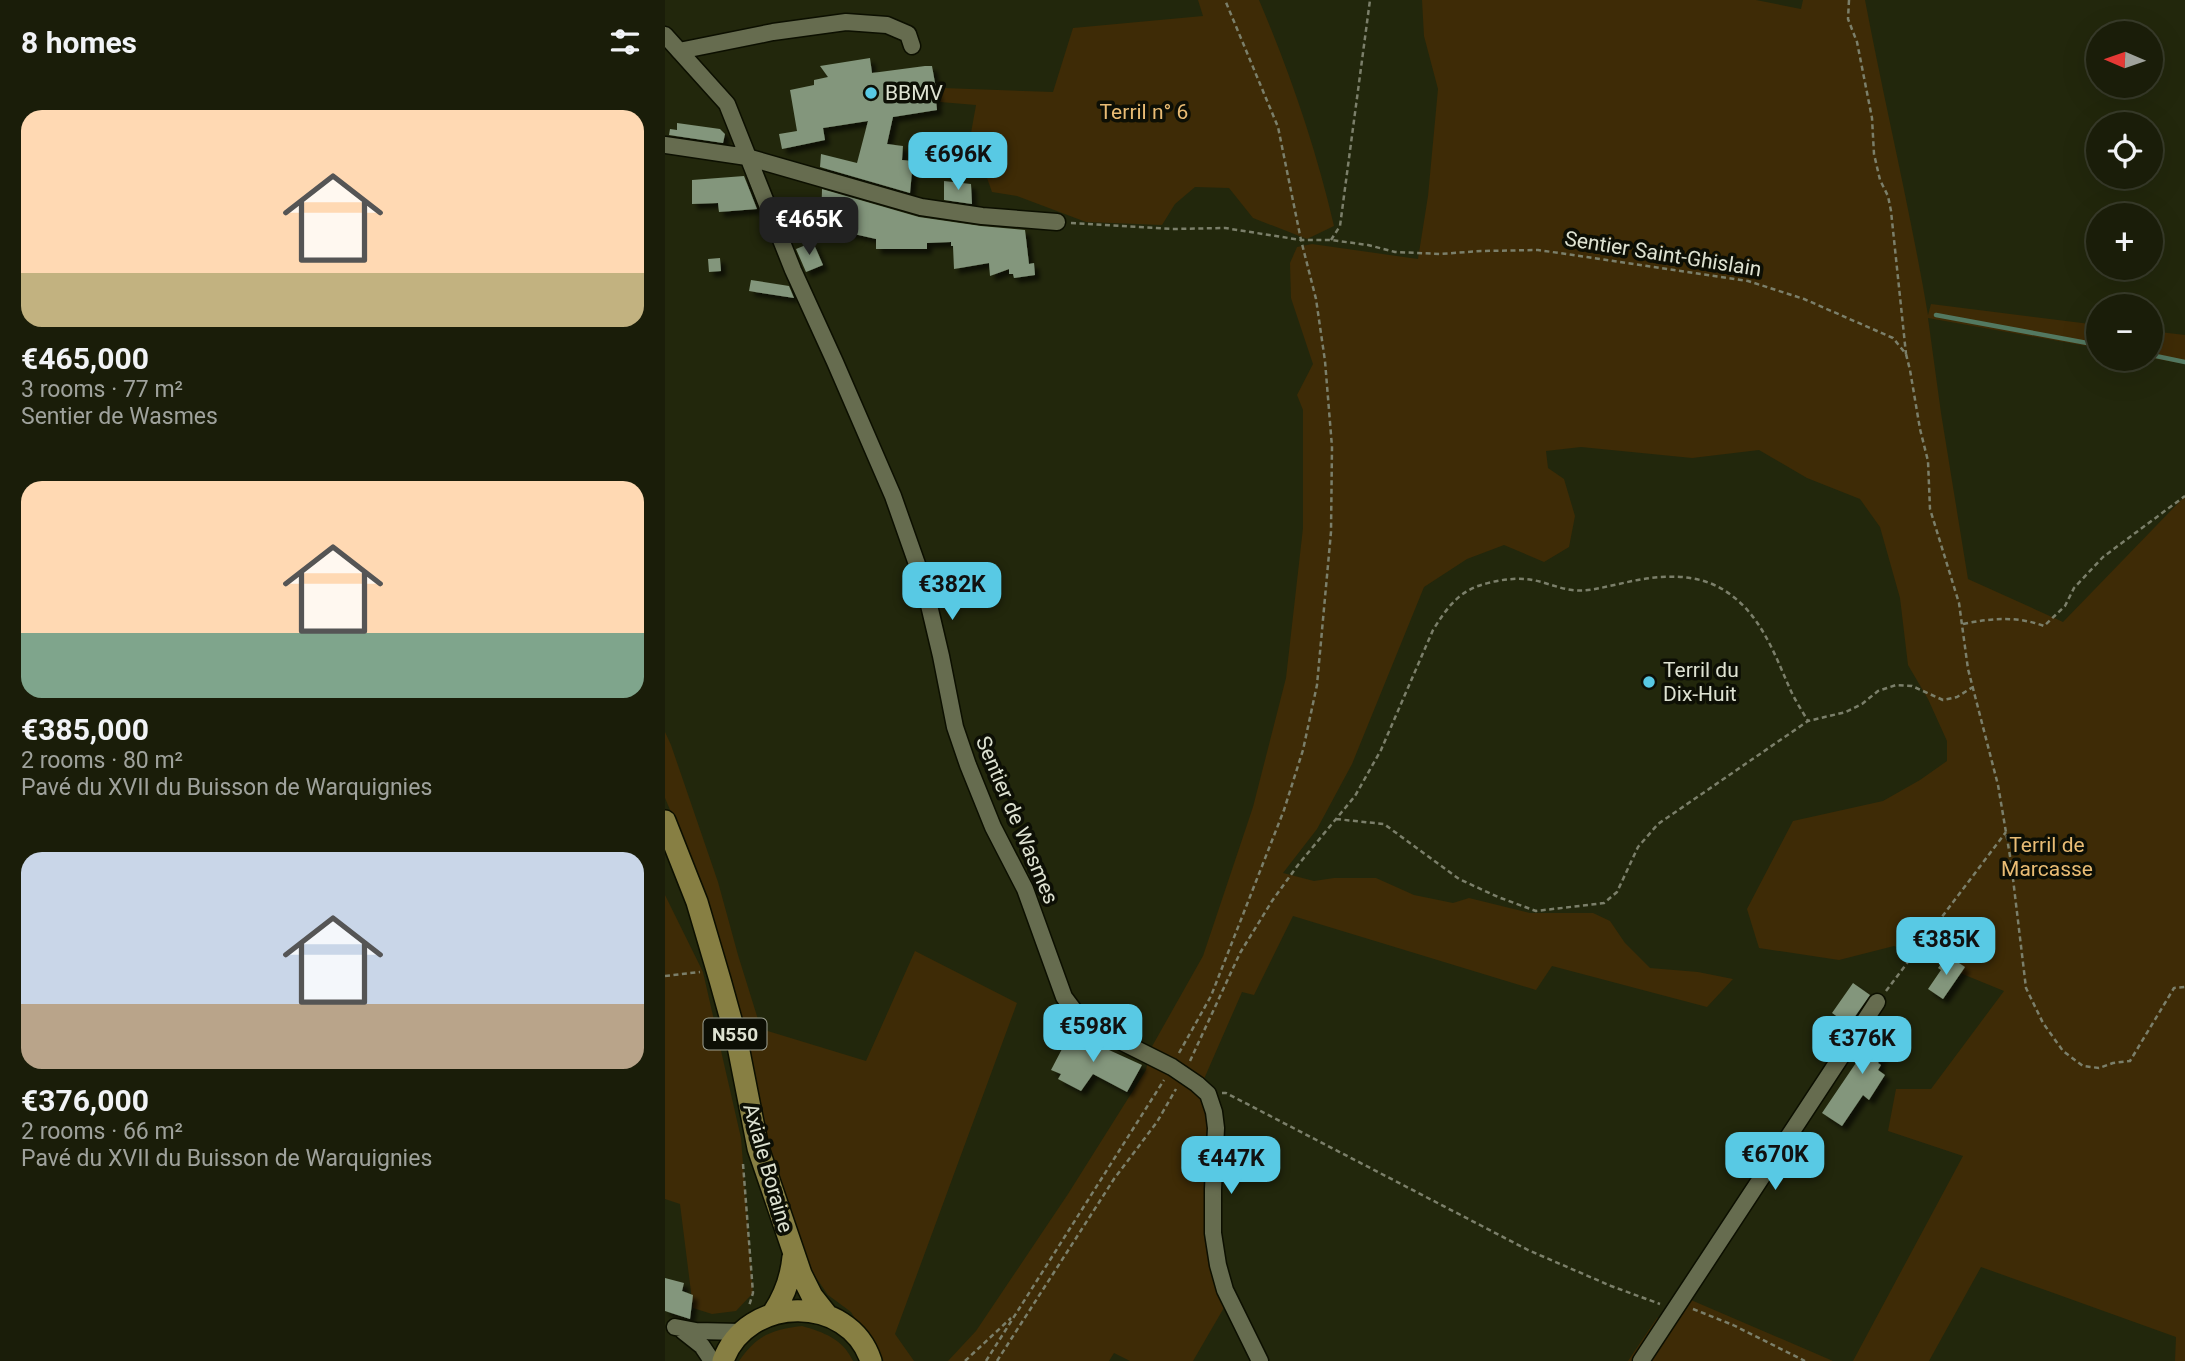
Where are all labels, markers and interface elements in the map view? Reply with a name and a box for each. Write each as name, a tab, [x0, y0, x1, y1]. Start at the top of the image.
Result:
north arrow	[2086, 21, 2163, 98]
map controls	[2086, 21, 2163, 371]
icon: filters	[606, 23, 644, 61]
text: 8 homes	[21, 25, 137, 60]
place label: BBMV	[885, 81, 944, 105]
marker: BBMV	[863, 85, 879, 101]
park label: Terril n° 6	[1100, 100, 1188, 124]
button: locate	[2086, 112, 2163, 189]
pin: €696K	[909, 132, 1007, 192]
text: €696K	[924, 141, 992, 168]
icon: home	[270, 155, 396, 281]
pin: €465K	[760, 198, 858, 257]
button: +	[2086, 203, 2163, 280]
text: €465K	[775, 206, 843, 233]
street label: Sentier Saint-Ghislain	[1563, 227, 1763, 281]
button: −	[2086, 294, 2163, 371]
text: €465,000	[21, 341, 149, 376]
text: 3 rooms · 77 m²	[21, 376, 183, 403]
text: Sentier de Wasmes	[21, 403, 218, 430]
icon: home	[270, 526, 396, 652]
pin: €382K	[903, 562, 1001, 622]
text: €382K	[918, 571, 986, 598]
place label: Terril du Dix-Huit	[1663, 658, 1739, 706]
marker: Terril du Dix-Huit	[1641, 674, 1657, 690]
text: €385,000	[21, 712, 149, 747]
street label: Sentier de Wasmes	[971, 733, 1063, 907]
text: 2 rooms · 80 m²	[21, 747, 183, 774]
text: Pavé du XVII du Buisson de Warquignies	[21, 774, 432, 801]
park label: Terril de Marcasse	[2001, 833, 2093, 881]
icon: home	[270, 897, 396, 1023]
pin: €385K	[1897, 918, 1995, 977]
text: €385K	[1912, 926, 1980, 953]
pin: €598K	[1044, 1004, 1142, 1064]
text: €598K	[1059, 1013, 1127, 1040]
pin: €376K	[1813, 1016, 1911, 1076]
road number: N550	[703, 1018, 767, 1050]
text: €376K	[1828, 1025, 1896, 1052]
text: €376,000	[21, 1083, 149, 1118]
street label: Axiale Boraine	[738, 1101, 798, 1235]
text: 2 rooms · 66 m²	[21, 1118, 183, 1145]
pin: €670K	[1726, 1132, 1824, 1192]
pin: €447K	[1182, 1136, 1280, 1196]
text: €670K	[1741, 1141, 1809, 1168]
text: Pavé du XVII du Buisson de Warquignies	[21, 1145, 432, 1172]
text: €447K	[1197, 1145, 1265, 1172]

